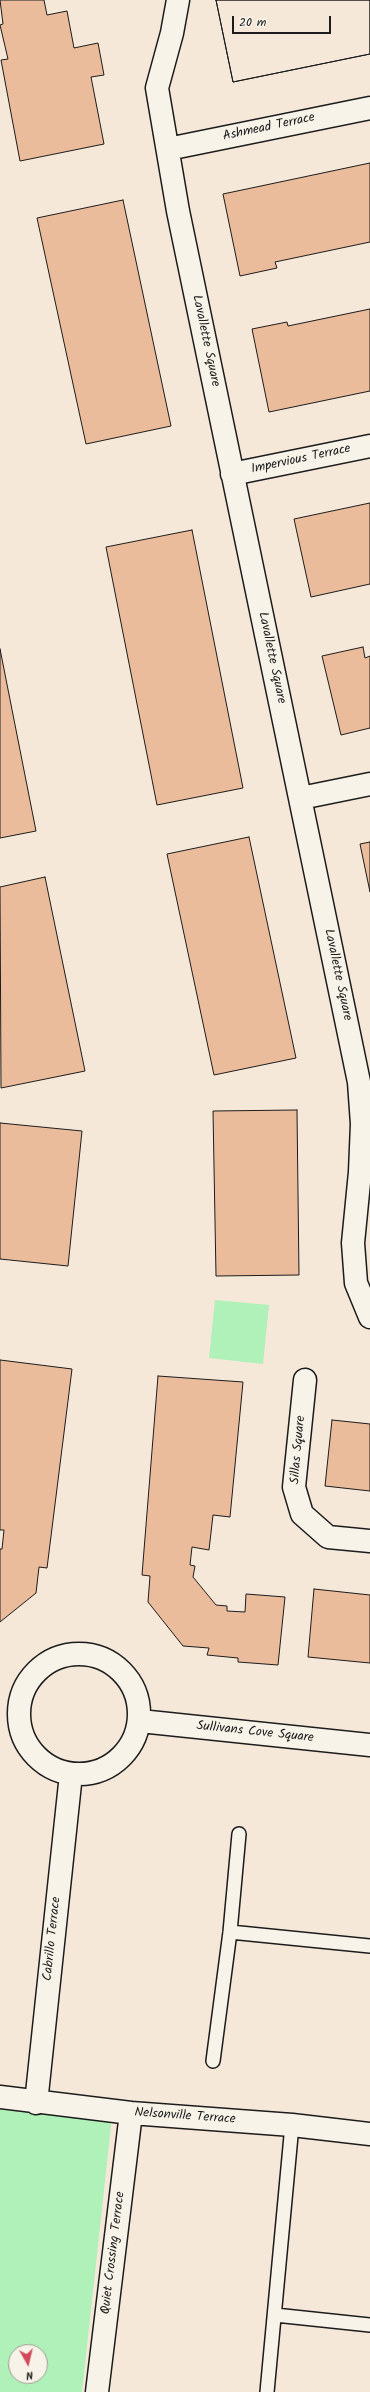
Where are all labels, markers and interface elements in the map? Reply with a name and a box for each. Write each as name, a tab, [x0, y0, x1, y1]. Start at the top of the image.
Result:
scale bar	[234, 8, 333, 34]
text: 20 m	[239, 13, 266, 32]
street label: Ashmead Terrace	[222, 111, 316, 145]
street label: Lavallette Square	[188, 294, 222, 388]
street label: Impervious Terrace	[250, 442, 352, 478]
street label: Lavallette Square	[254, 611, 288, 705]
street label: Lavallette Square	[320, 928, 354, 1022]
street label: Sillas Square	[288, 1415, 310, 1485]
street label: Sullivans Cove Square	[196, 1719, 314, 1747]
street label: Cabrillo Terrace	[41, 1896, 65, 1982]
street label: Nelsonville Terrace	[134, 2106, 236, 2128]
street label: Quiet Crossing Terrace	[99, 2191, 129, 2315]
north arrow	[8, 2344, 48, 2384]
text: N	[25, 2365, 34, 2384]

